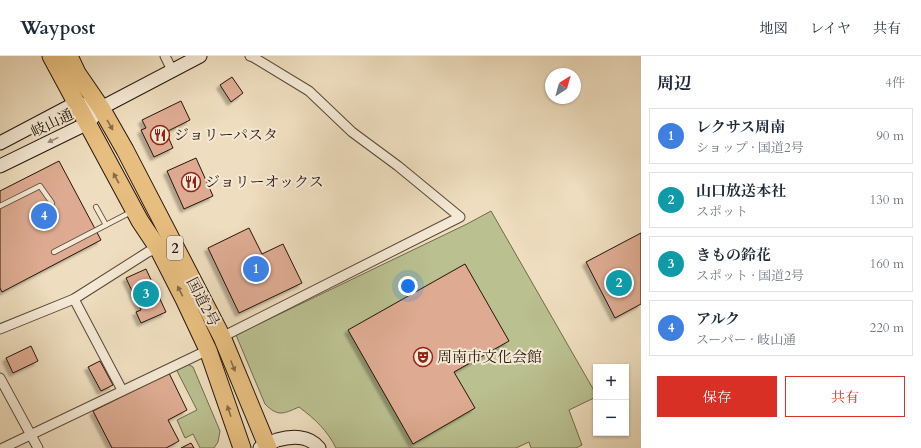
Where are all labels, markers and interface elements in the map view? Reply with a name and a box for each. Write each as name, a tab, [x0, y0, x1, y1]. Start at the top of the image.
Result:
text: Waypost	[20, 15, 95, 41]
text: 地図	[760, 19, 788, 38]
text: レイヤ	[810, 19, 851, 38]
text: 共有	[873, 19, 901, 38]
north arrow	[545, 68, 581, 104]
text: 周辺	[657, 72, 691, 95]
text: 4件	[885, 74, 905, 92]
street label: 岐山通	[27, 104, 77, 142]
text: レクサス周南	[696, 117, 785, 137]
one-way arrow	[107, 119, 114, 131]
restaurant icon: ジョリーパスタ	[149, 124, 171, 146]
place label: ジョリーパスタ	[174, 125, 278, 145]
text: 1	[668, 127, 674, 145]
text: 90 m	[876, 127, 904, 145]
one-way arrow	[47, 137, 58, 143]
text: ショップ · 国道2号	[696, 139, 804, 157]
restaurant icon: ジョリーオックス	[180, 171, 202, 193]
one-way arrow	[113, 172, 120, 184]
place label: ジョリーオックス	[205, 172, 324, 192]
text: 山口放送本社	[696, 181, 786, 201]
text: 2	[668, 191, 674, 209]
text: 130 m	[870, 191, 904, 209]
pin: 4	[31, 201, 57, 231]
text: スポット	[696, 203, 748, 221]
road number: 2	[167, 236, 183, 260]
text: きもの鈴花	[696, 245, 771, 265]
pin: 1	[243, 254, 269, 284]
text: 3	[668, 255, 674, 273]
text: 160 m	[870, 255, 904, 273]
text: スポット · 国道2号	[696, 267, 804, 285]
pin: 2	[606, 268, 632, 298]
street label: 国道2号	[182, 274, 224, 330]
your location	[398, 276, 418, 296]
pin: 3	[133, 279, 159, 309]
one-way arrow	[177, 285, 183, 297]
text: アルク	[696, 309, 740, 329]
text: 4	[668, 319, 674, 337]
text: 220 m	[870, 319, 904, 337]
text: スーパー · 岐山通	[696, 331, 796, 349]
theatre icon: 周南市文化会館	[412, 346, 434, 368]
place label: 周南市文化会館	[437, 347, 542, 367]
one-way arrow	[230, 360, 236, 371]
map controls	[593, 364, 629, 436]
button: +	[593, 364, 629, 400]
button: 保存	[657, 376, 777, 417]
button: 共有	[785, 376, 905, 417]
button: −	[593, 400, 629, 436]
one-way arrow	[225, 405, 231, 417]

